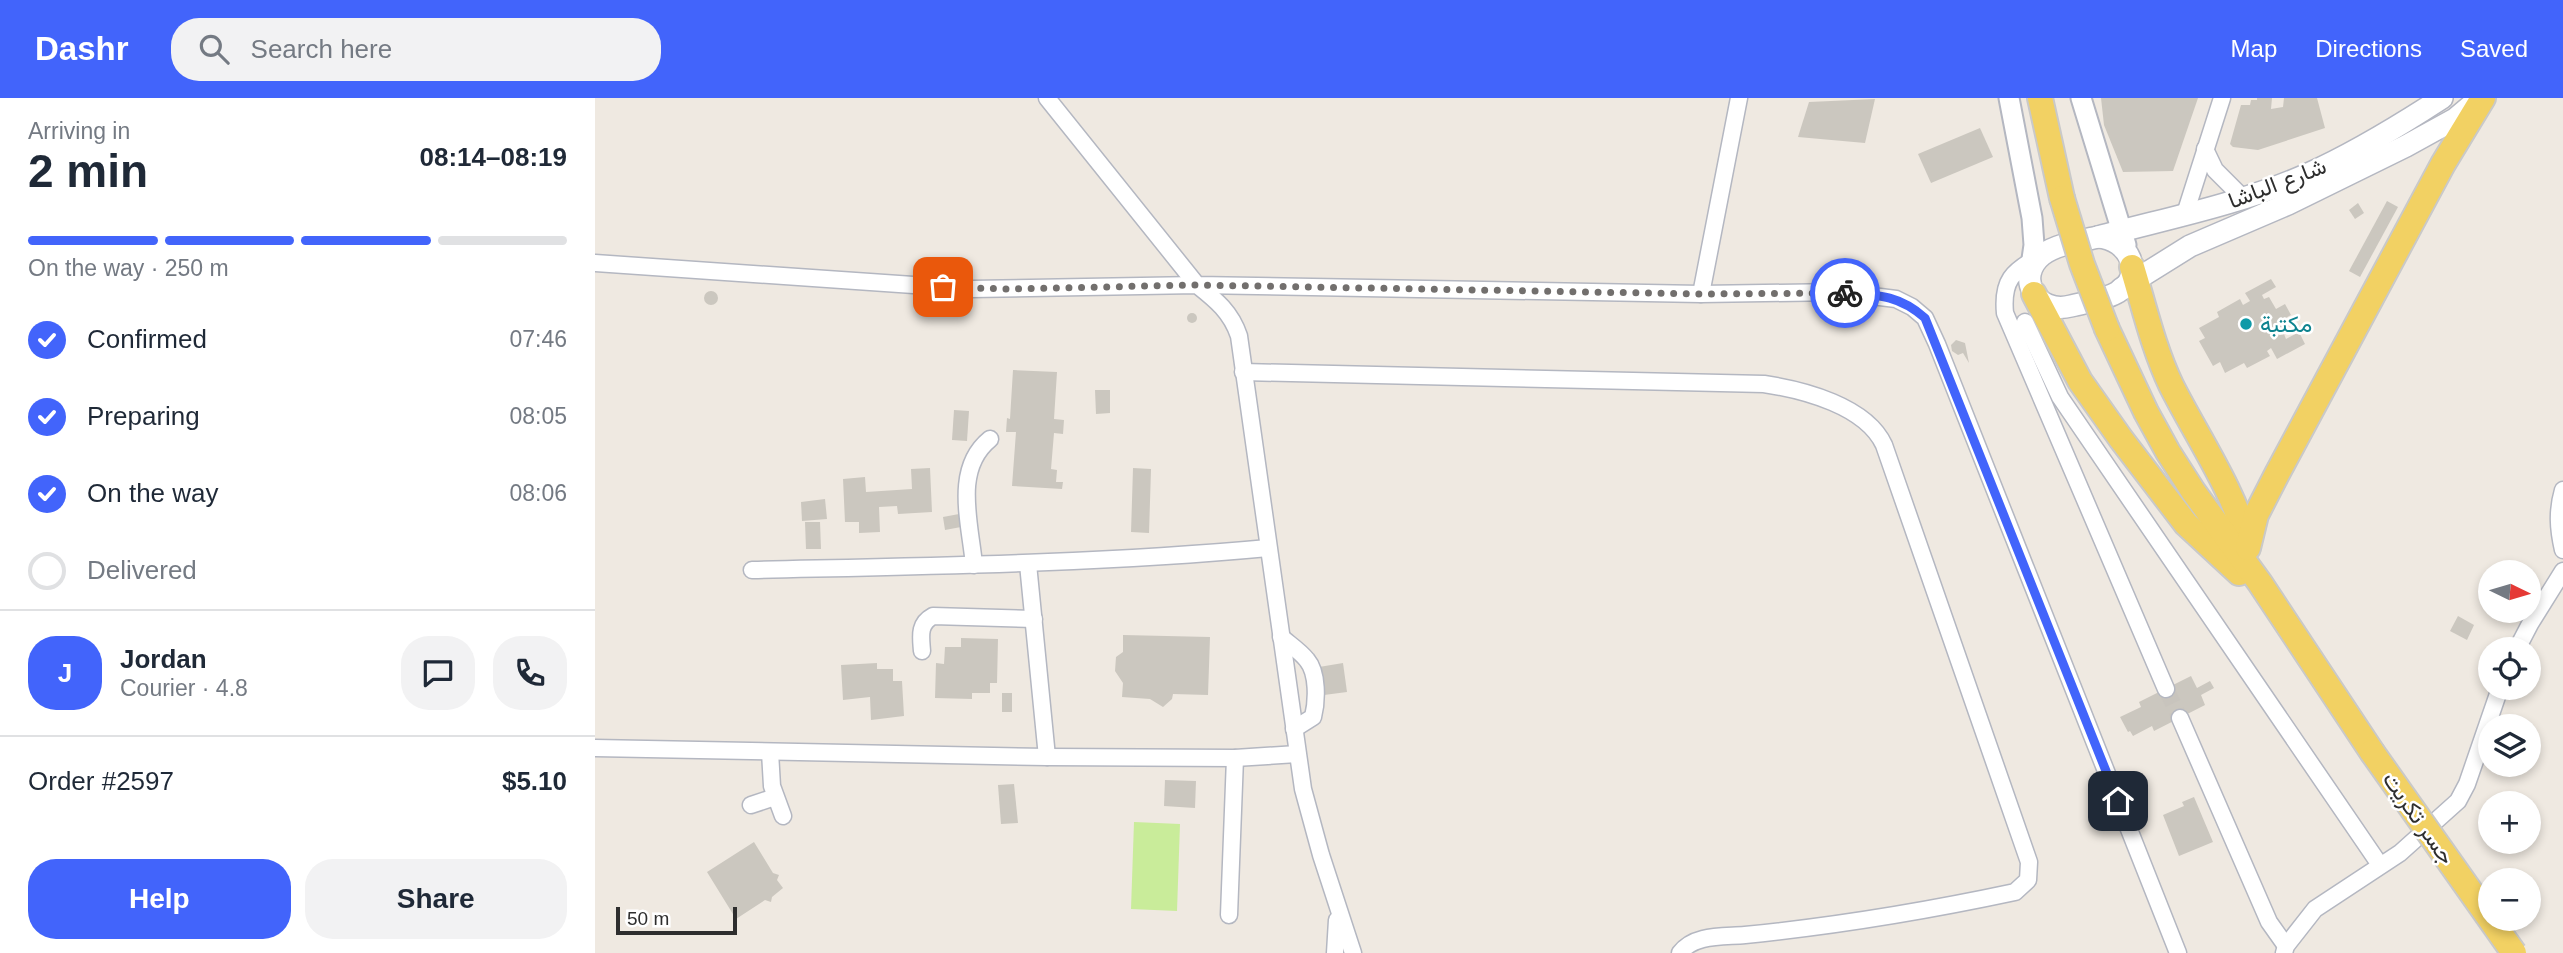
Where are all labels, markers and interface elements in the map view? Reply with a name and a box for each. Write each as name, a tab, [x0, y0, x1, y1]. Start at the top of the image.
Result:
search box	[171, 18, 661, 81]
text: Dashr	[35, 30, 129, 67]
icon: search	[195, 30, 233, 68]
text: Search here	[251, 34, 392, 64]
text: Map	[2231, 35, 2277, 62]
text: Directions	[2315, 35, 2422, 62]
text: Saved	[2460, 35, 2528, 62]
text: Arriving in	[28, 118, 130, 144]
text: 08:14–08:19	[420, 142, 567, 172]
text: 2 min	[28, 145, 148, 197]
street label: شارع الباشا	[2224, 152, 2331, 216]
text: On the way · 250 m	[28, 255, 229, 281]
pin	[913, 257, 973, 317]
courier	[1810, 258, 1880, 328]
icon: bag	[924, 268, 962, 306]
icon: bike	[1826, 274, 1864, 312]
place label: مكتبة	[2260, 311, 2312, 337]
marker: مكتبة	[2238, 316, 2254, 332]
icon: check	[28, 321, 66, 359]
text: Confirmed	[87, 324, 207, 354]
text: 07:46	[509, 326, 567, 352]
icon: check	[28, 398, 66, 436]
text: Preparing	[87, 401, 200, 431]
text: 08:05	[509, 403, 567, 429]
icon: check	[28, 475, 66, 513]
text: On the way	[87, 478, 219, 508]
text: 08:06	[509, 480, 567, 506]
text: Delivered	[87, 555, 197, 585]
north arrow	[2478, 560, 2541, 623]
map controls	[2478, 560, 2541, 931]
button: chat	[401, 636, 475, 710]
button: phone	[493, 636, 567, 710]
button: locate	[2478, 637, 2541, 700]
text: Jordan	[120, 644, 207, 674]
text: J	[58, 658, 72, 688]
text: Courier · 4.8	[120, 675, 248, 701]
button: layers	[2478, 714, 2541, 777]
text: Order #2597	[28, 766, 174, 796]
text: $5.10	[502, 766, 567, 796]
street label: جسر تكريت	[2376, 767, 2460, 870]
pin	[2088, 771, 2148, 831]
icon: home	[2099, 782, 2137, 820]
button: +	[2478, 791, 2541, 854]
button: Help	[28, 859, 291, 939]
button: Share	[305, 859, 567, 939]
button: −	[2478, 868, 2541, 931]
scale bar	[616, 904, 737, 936]
text: 50 m	[627, 908, 669, 929]

